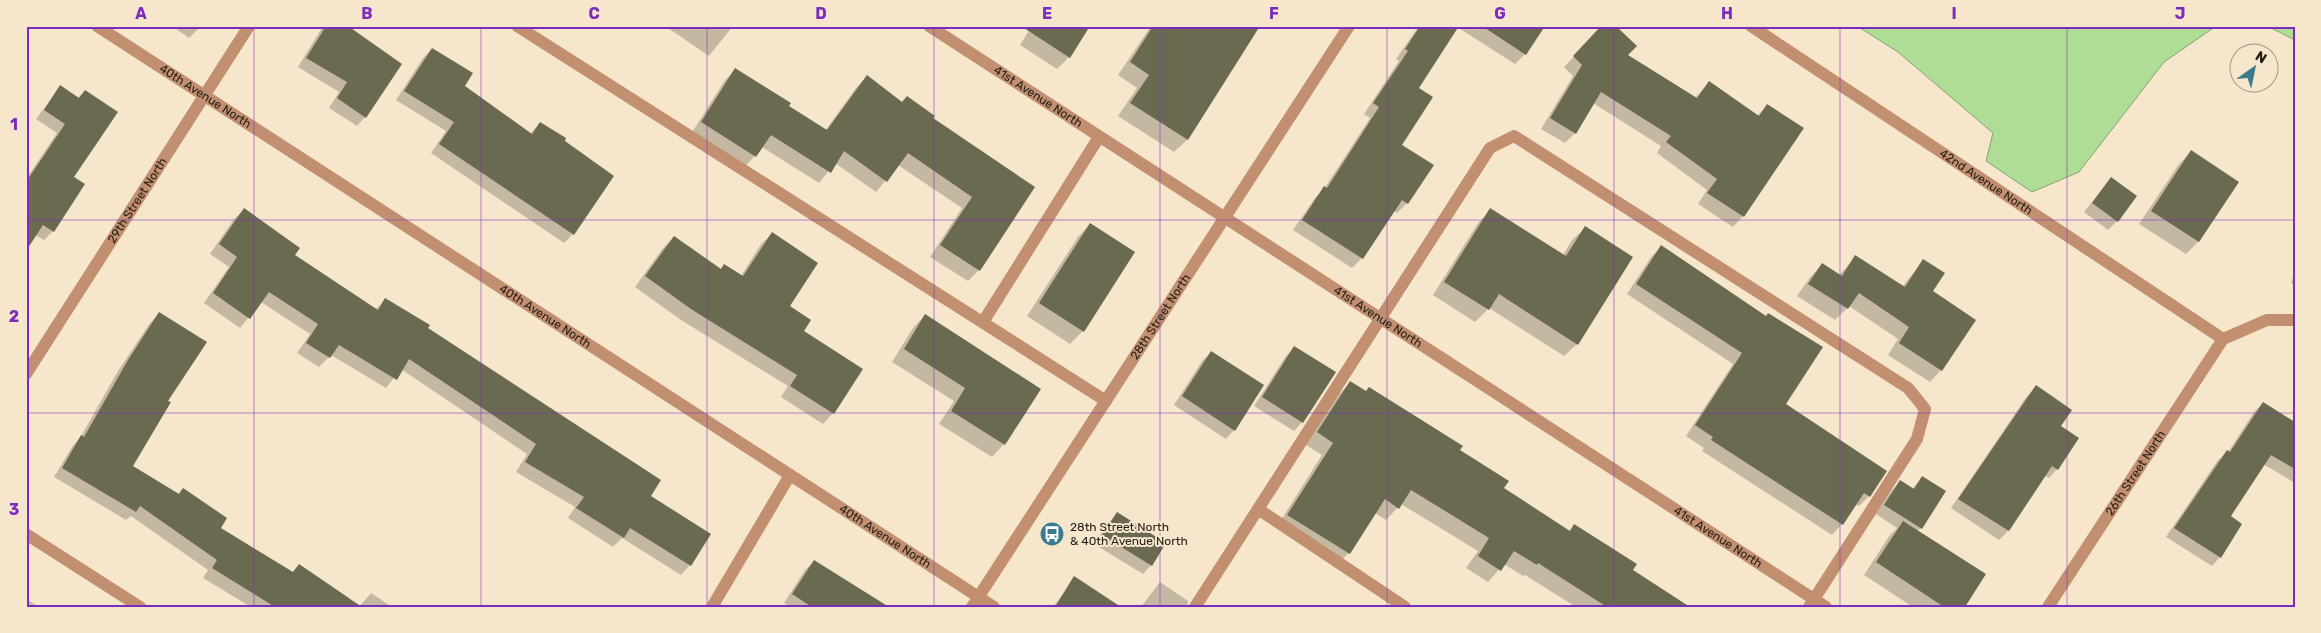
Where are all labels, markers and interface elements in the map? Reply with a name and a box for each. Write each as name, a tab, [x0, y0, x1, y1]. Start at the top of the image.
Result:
text: A	[135, 4, 147, 23]
text: B	[361, 4, 373, 23]
text: C	[588, 4, 600, 23]
text: D	[815, 4, 827, 23]
text: E	[1042, 4, 1052, 23]
text: F	[1269, 4, 1279, 23]
text: G	[1494, 4, 1506, 23]
text: H	[1721, 4, 1733, 23]
text: I	[1951, 4, 1957, 23]
text: J	[2175, 4, 2185, 23]
north arrow	[2228, 42, 2278, 92]
text: N	[2252, 48, 2270, 67]
street label: 40th Avenue North	[157, 61, 254, 131]
street label: 41st Avenue North	[991, 63, 1085, 130]
text: 1	[10, 115, 18, 134]
street label: 42nd Avenue North	[1937, 146, 2035, 218]
street label: 29th Street North	[105, 155, 170, 246]
street label: 28th Street North	[1127, 271, 1193, 362]
street label: 40th Avenue North	[497, 281, 594, 351]
street label: 41st Avenue North	[1331, 283, 1425, 351]
text: 2	[9, 307, 19, 326]
street label: 26th Street North	[2103, 428, 2168, 518]
text: 3	[9, 500, 19, 519]
street label: 40th Avenue North	[837, 502, 934, 571]
street label: 41st Avenue North	[1671, 503, 1765, 571]
place label: 28th Street North & 40th Avenue North	[1070, 520, 1188, 548]
bus stop icon: 28th Street North & 40th Avenue North	[1039, 521, 1065, 547]

